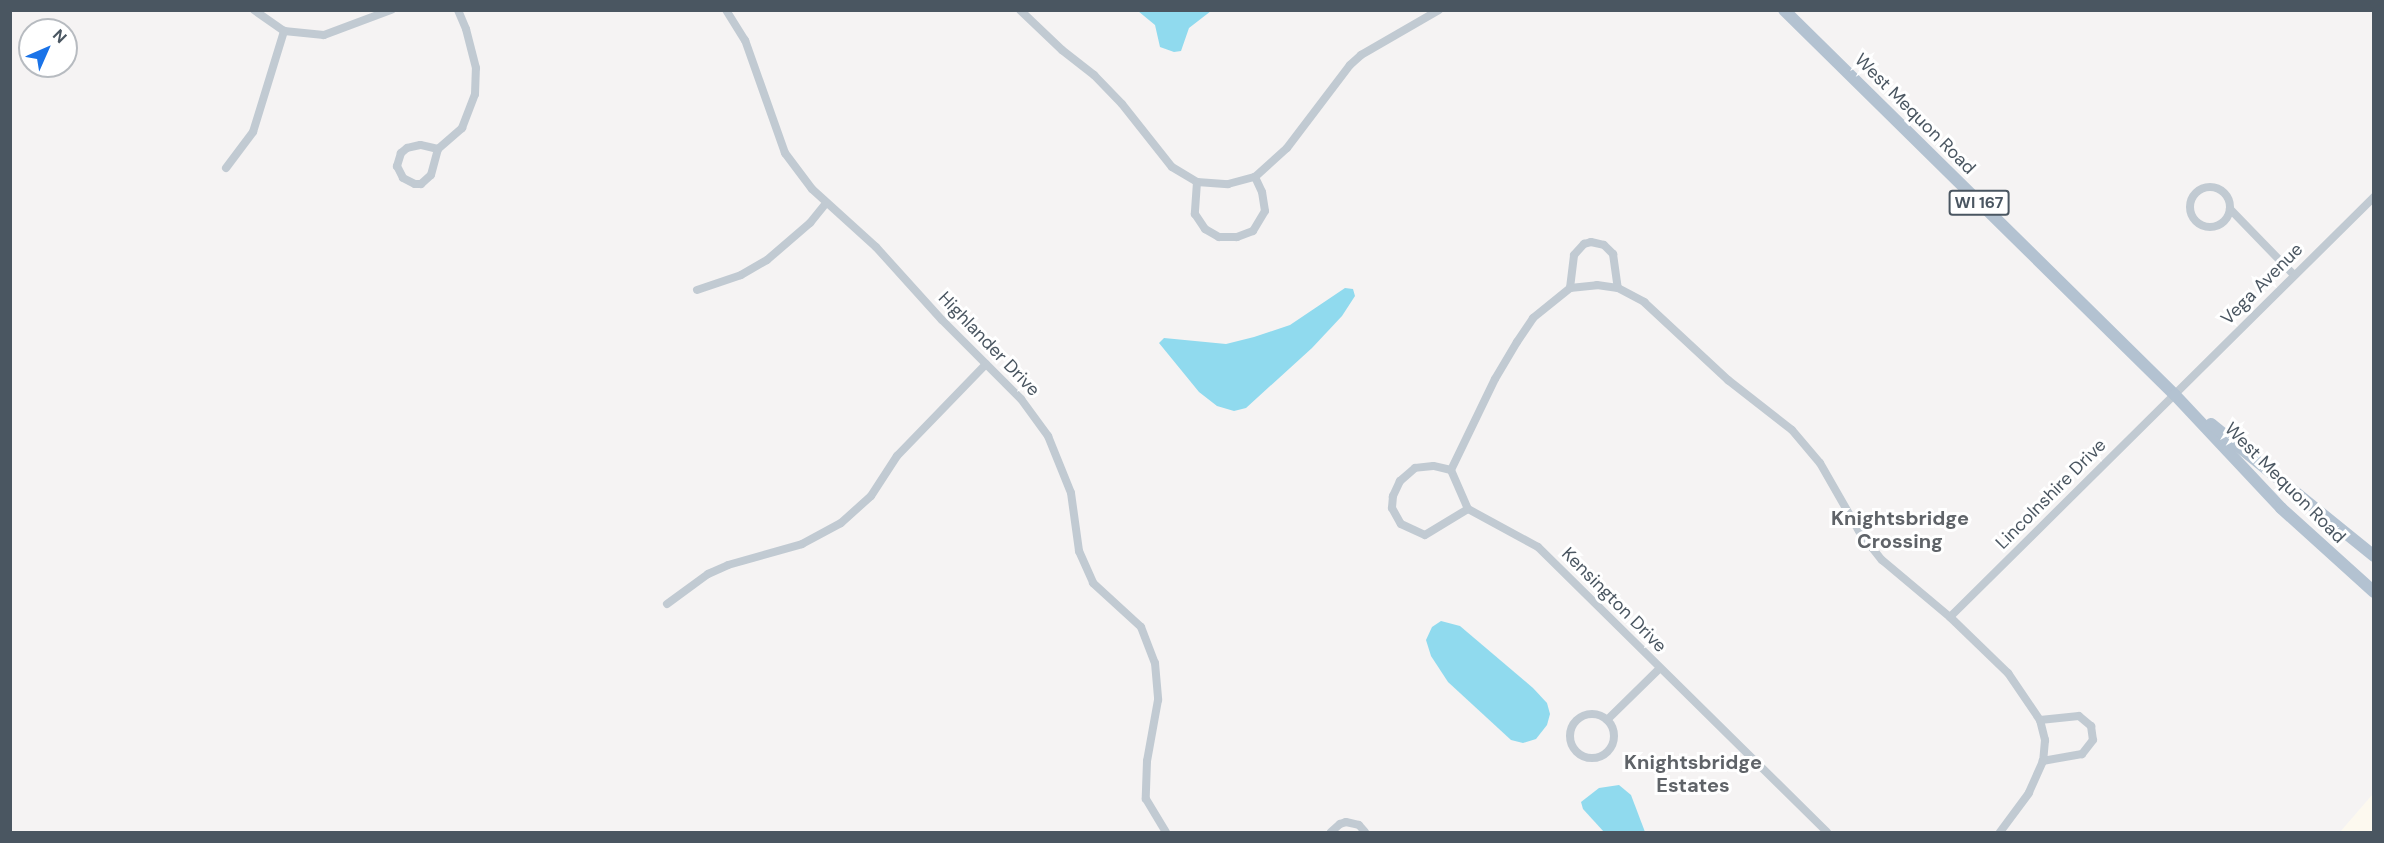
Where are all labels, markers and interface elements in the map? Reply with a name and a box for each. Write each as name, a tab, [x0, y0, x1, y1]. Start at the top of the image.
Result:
north arrow	[18, 18, 78, 78]
text: N	[48, 25, 71, 48]
street label: West Mequon Road	[1850, 49, 1980, 179]
road number: WI 167	[1948, 190, 2010, 216]
street label: Vega Avenue	[2217, 239, 2307, 329]
street label: Highlander Drive	[934, 287, 1044, 401]
street label: West Mequon Road	[2220, 418, 2350, 548]
street label: Lincolnshire Drive	[1991, 434, 2111, 554]
district label: Knightsbridge Crossing	[1831, 506, 1969, 553]
street label: Kensington Drive	[1557, 543, 1671, 657]
district label: Knightsbridge Estates	[1624, 751, 1762, 798]

